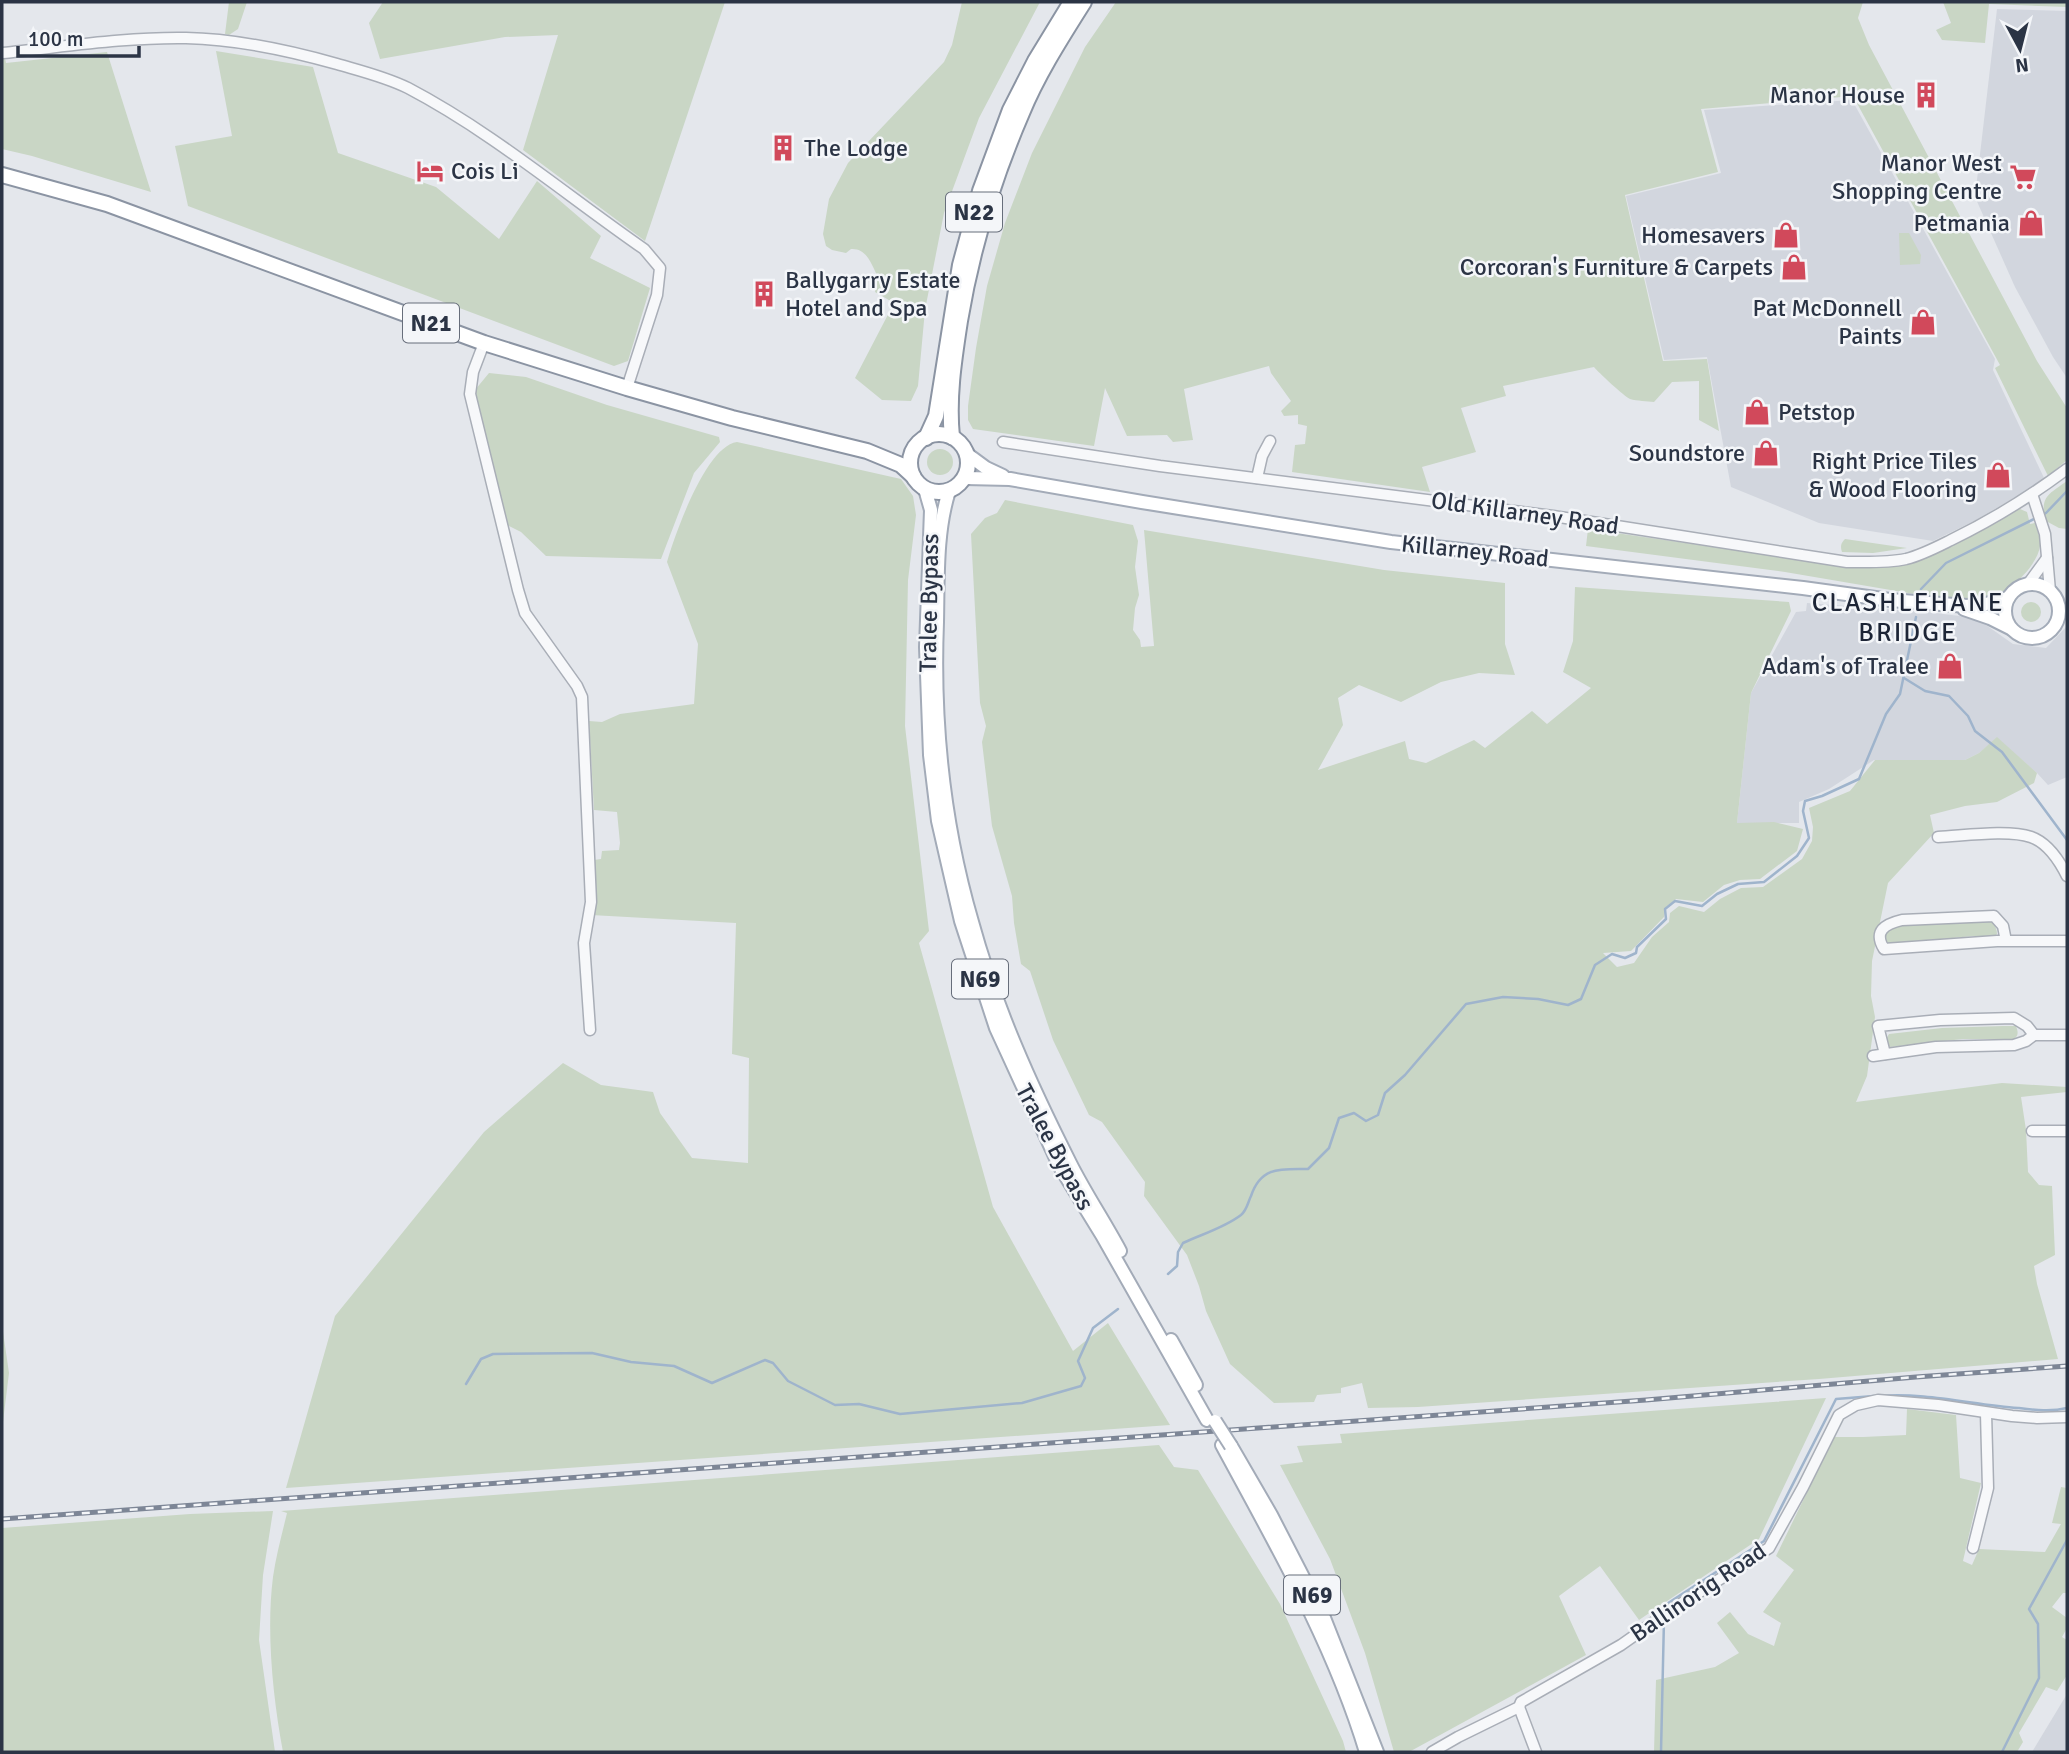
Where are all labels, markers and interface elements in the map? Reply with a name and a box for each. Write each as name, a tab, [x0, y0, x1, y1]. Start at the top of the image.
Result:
scale bar	[18, 14, 138, 58]
north arrow	[1985, 14, 2055, 84]
text: 100 m	[28, 26, 83, 52]
text: N	[2014, 52, 2030, 78]
place label: Manor House	[1769, 80, 1905, 110]
building icon: Manor House	[1911, 80, 1941, 110]
building icon: The Lodge	[768, 133, 798, 163]
place label: The Lodge	[804, 133, 908, 163]
place label: Manor West Shopping Centre	[1832, 148, 2002, 206]
hotel icon: Cois Li	[415, 156, 445, 186]
place label: Cois Li	[451, 156, 519, 186]
supermarket icon: Manor West Shopping Centre	[2008, 162, 2038, 192]
road number: N22	[946, 192, 1002, 232]
place label: Petmania	[1914, 208, 2010, 238]
shop icon: Petmania	[2016, 208, 2046, 238]
place label: Homesavers	[1641, 220, 1765, 250]
shop icon: Homesavers	[1771, 220, 1801, 250]
place label: Corcoran's Furniture & Carpets	[1460, 252, 1773, 282]
shop icon: Corcoran's Furniture & Carpets	[1779, 252, 1809, 282]
place label: Ballygarry Estate Hotel and Spa	[785, 265, 960, 323]
building icon: Ballygarry Estate Hotel and Spa	[749, 279, 779, 309]
place label: Pat McDonnell Paints	[1753, 293, 1902, 351]
road number: N21	[403, 304, 459, 342]
shop icon: Pat McDonnell Paints	[1908, 307, 1938, 337]
shop icon: Petstop	[1742, 397, 1772, 427]
place label: Petstop	[1778, 397, 1855, 427]
place label: Soundstore	[1629, 438, 1745, 468]
shop icon: Soundstore	[1751, 438, 1781, 468]
place label: Right Price Tiles & Wood Flooring	[1809, 446, 1977, 504]
shop icon: Right Price Tiles & Wood Flooring	[1983, 460, 2013, 490]
street label: Old Killarney Road	[1429, 485, 1621, 541]
street label: Killarney Road	[1400, 528, 1550, 574]
street label: Tralee Bypass	[913, 533, 945, 673]
district label: CLASHLEHANE BRIDGE	[1812, 587, 2004, 649]
place label: Adam's of Tralee	[1762, 651, 1929, 681]
shop icon: Adam's of Tralee	[1935, 651, 1965, 681]
road number: N69	[952, 960, 1008, 998]
street label: Tralee Bypass	[1009, 1079, 1101, 1215]
street label: Ballinorig Road	[1624, 1536, 1772, 1648]
road number: N69	[1284, 1576, 1340, 1614]

